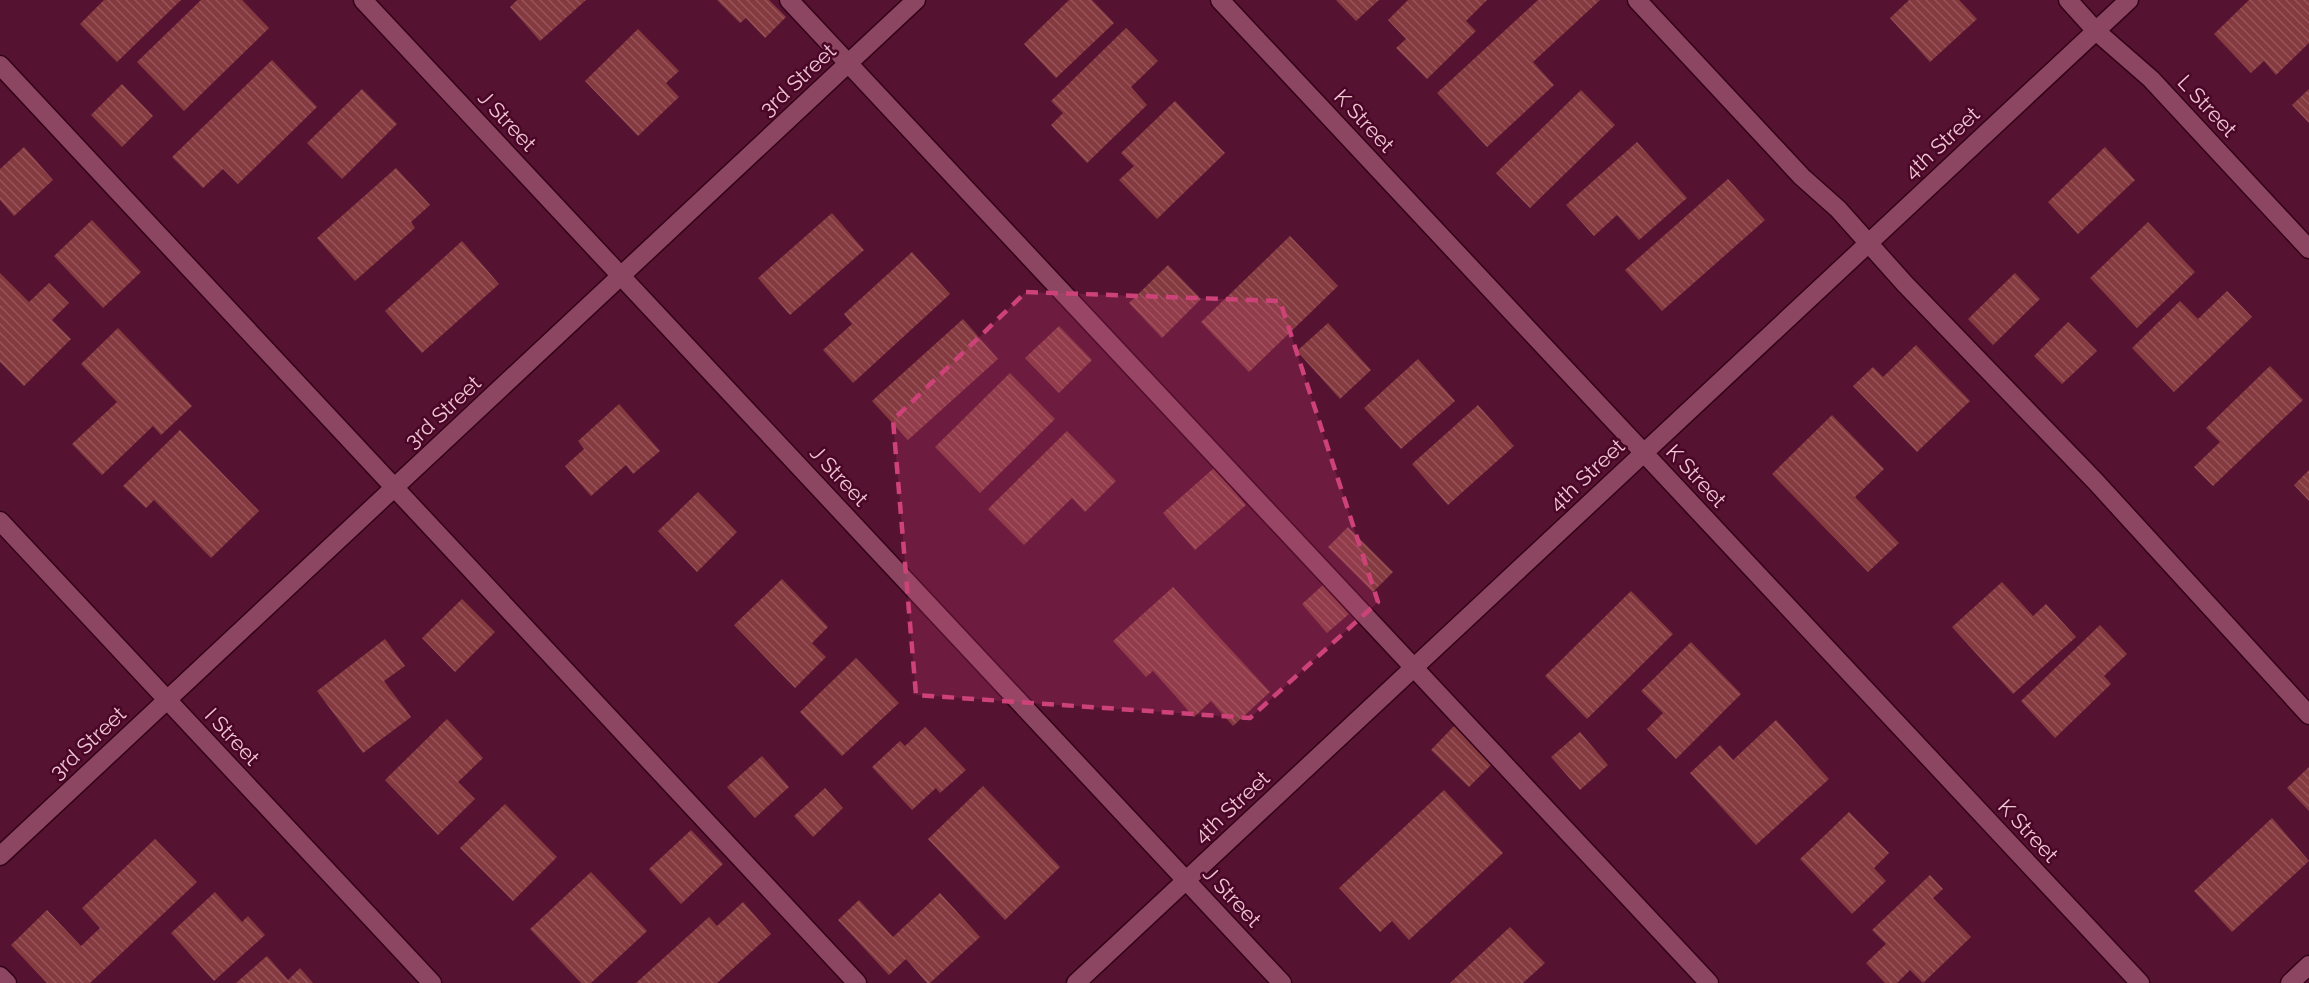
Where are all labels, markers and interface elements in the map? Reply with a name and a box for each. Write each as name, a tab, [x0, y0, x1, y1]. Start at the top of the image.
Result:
street label: 3rd Street	[754, 38, 841, 121]
street label: L Street	[2173, 70, 2242, 142]
street label: K Street	[1329, 84, 1400, 157]
street label: J Street	[473, 85, 542, 156]
street label: 4th Street	[1899, 101, 1985, 184]
street label: 3rd Street	[399, 370, 486, 453]
street label: 4th Street	[1544, 433, 1630, 516]
street label: K Street	[1661, 439, 1732, 512]
street label: J Street	[805, 440, 874, 511]
street label: 3rd Street	[44, 701, 131, 784]
street label: I Street	[200, 703, 265, 770]
street label: 4th Street	[1189, 765, 1275, 848]
street label: K Street	[1993, 794, 2064, 867]
street label: J Street	[1198, 861, 1267, 932]

